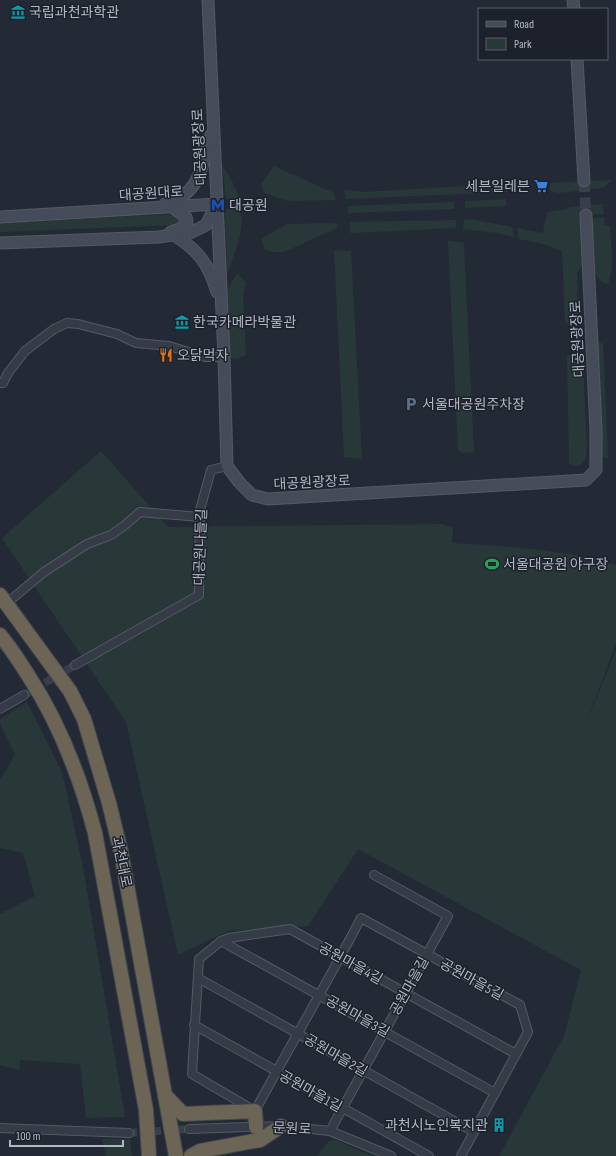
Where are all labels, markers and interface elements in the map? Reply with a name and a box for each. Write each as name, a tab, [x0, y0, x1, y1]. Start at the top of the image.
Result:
museum icon: 국립과천과학관	[10, 4, 26, 20]
place label: 국립과천과학관	[29, 4, 119, 21]
legend	[478, 8, 608, 60]
text: Road	[514, 17, 534, 32]
text: Park	[514, 37, 532, 52]
street label: 대공원광장로	[189, 108, 210, 186]
place label: 세븐일레븐	[466, 178, 530, 195]
supermarket icon: 세븐일레븐	[533, 178, 549, 194]
street label: 대공원대로	[118, 183, 184, 204]
metro station icon: 대공원	[210, 197, 226, 213]
place label: 대공원	[229, 197, 268, 214]
street label: 대공원광장로	[567, 300, 588, 378]
museum icon: 한국카메라박물관	[174, 314, 190, 330]
place label: 한국카메라박물관	[193, 314, 296, 331]
restaurant icon: 오닭먹자	[158, 347, 174, 363]
place label: 오닭먹자	[177, 347, 229, 364]
parking icon: 서울대공원주차장	[403, 396, 419, 412]
place label: 서울대공원주차장	[422, 396, 525, 413]
street label: 대공원광장로	[273, 472, 351, 493]
street label: 대공원나들길	[191, 508, 210, 586]
sports icon: 서울대공원 야구장	[484, 556, 500, 572]
place label: 서울대공원 야구장	[503, 556, 608, 573]
street label: 과천대로	[108, 835, 135, 889]
street label: 공원마을4길	[316, 939, 386, 988]
street label: 공원마을길	[386, 954, 432, 1019]
street label: 공원마을5길	[437, 955, 506, 1004]
street label: 공원마을3길	[323, 992, 393, 1041]
street label: 공원마을2길	[301, 1031, 370, 1080]
street label: 공원마을1길	[276, 1067, 345, 1116]
place label: 과천시노인복지관	[385, 1117, 488, 1134]
building icon: 과천시노인복지관	[491, 1117, 507, 1133]
street label: 문원로	[272, 1119, 312, 1138]
scale bar	[10, 1122, 123, 1148]
text: 100 m	[16, 1129, 41, 1144]

